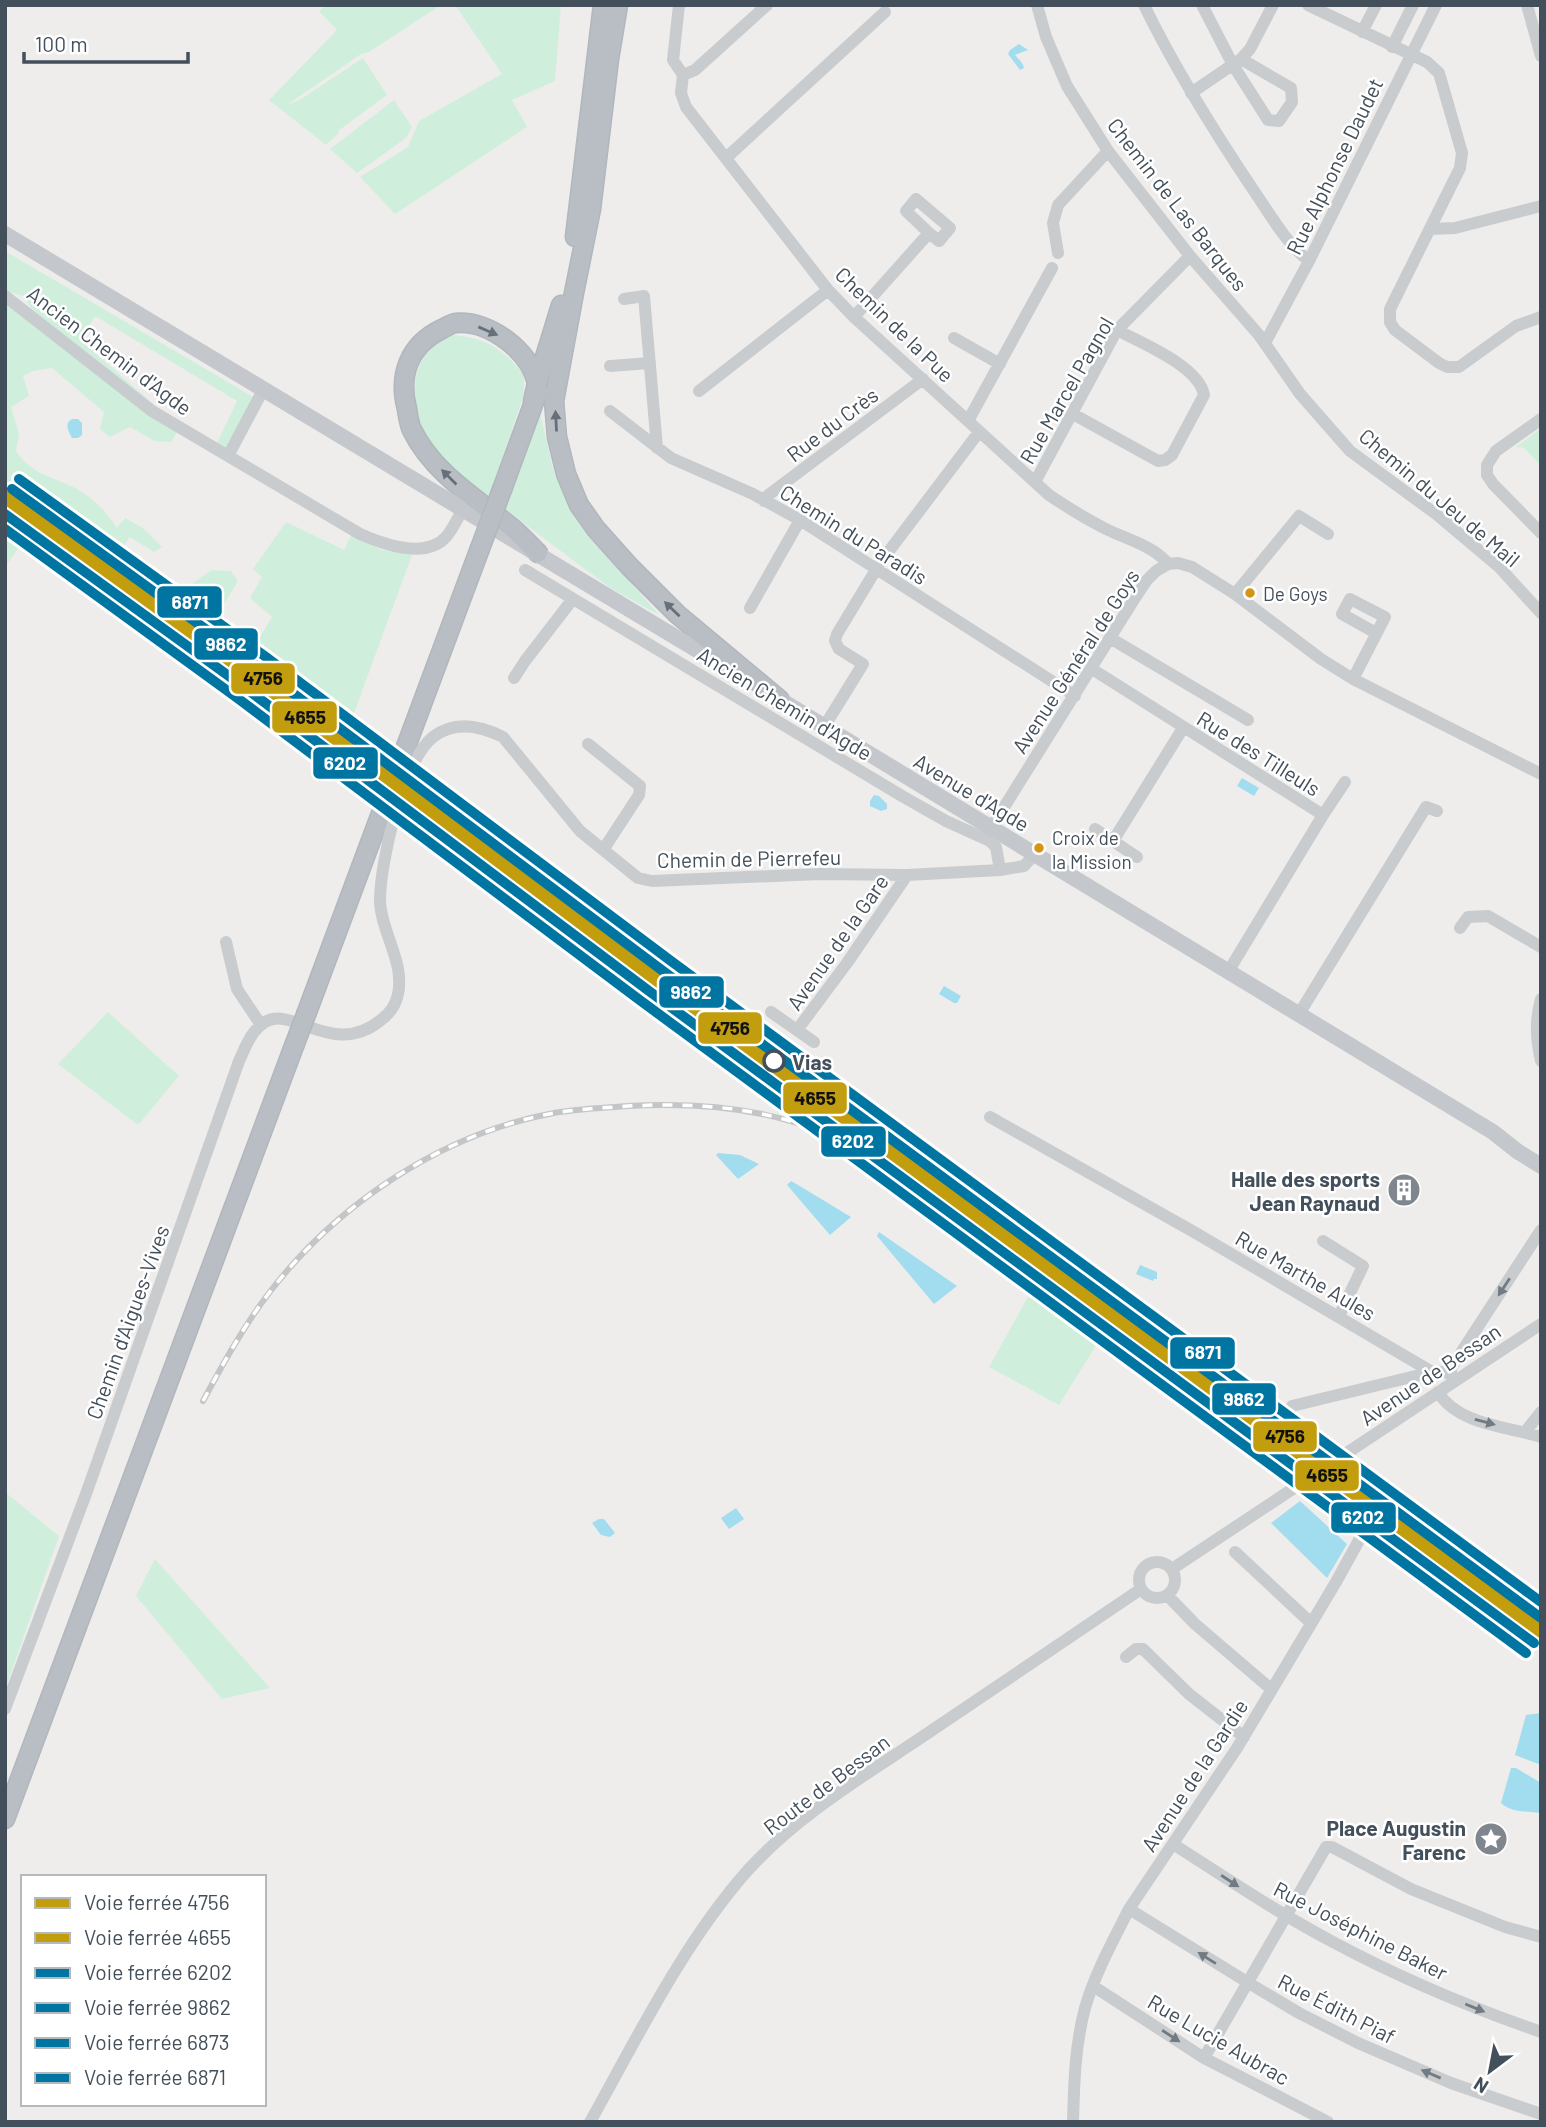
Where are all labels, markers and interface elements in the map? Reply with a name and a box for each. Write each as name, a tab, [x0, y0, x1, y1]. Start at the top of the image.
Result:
scale bar	[24, 21, 189, 65]
text: 100 m	[35, 31, 88, 56]
street label: Rue Alphonse Daudet	[1280, 74, 1388, 258]
street label: Chemin de Las Barques	[1103, 113, 1253, 295]
street label: Chemin de la Pue	[831, 261, 959, 387]
street label: Ancien Chemin d'Agde	[23, 280, 197, 420]
street label: Rue Marcel Pagnol	[1014, 312, 1118, 468]
one-way arrow	[478, 325, 499, 336]
street label: Rue du Crès	[781, 382, 883, 466]
one-way arrow	[550, 410, 561, 432]
street label: Chemin du Jeu de Mail	[1355, 423, 1525, 571]
one-way arrow	[442, 469, 458, 486]
street label: Chemin du Paradis	[776, 479, 932, 589]
street label: Avenue Général de Goys	[1006, 564, 1144, 758]
place label: De Goys	[1263, 582, 1328, 605]
line badge: 6871	[156, 585, 223, 619]
marker: De Goys	[1243, 586, 1257, 600]
text: 6871	[172, 590, 208, 613]
one-way arrow	[663, 600, 680, 617]
line badge: 9862	[193, 627, 259, 661]
text: 9862	[205, 632, 247, 655]
street label: Ancien Chemin d'Agde	[693, 641, 877, 765]
line badge: 4756	[230, 662, 296, 695]
text: 4756	[243, 666, 283, 689]
line badge: 4655	[271, 700, 338, 734]
text: 4655	[284, 705, 326, 728]
street label: Rue des Tilleuls	[1193, 705, 1325, 801]
line badge: 6202	[312, 746, 379, 780]
street label: Avenue d'Agde	[910, 748, 1034, 836]
text: 6202	[324, 751, 366, 774]
place label: Croix de la Mission	[1052, 826, 1132, 873]
marker: Croix de la Mission	[1032, 841, 1046, 855]
street label: Chemin de Pierrefeu	[657, 844, 841, 872]
street label: Avenue de la Gare	[781, 869, 893, 1015]
line badge: 9862	[658, 975, 725, 1009]
text: 9862	[670, 980, 712, 1003]
line badge: 4756	[697, 1011, 763, 1045]
text: 4756	[710, 1016, 750, 1039]
place label: Vias	[792, 1049, 832, 1074]
marker: Vias	[763, 1050, 785, 1072]
line badge: 4655	[782, 1081, 848, 1115]
text: 4655	[794, 1086, 836, 1109]
line badge: 6202	[820, 1125, 887, 1158]
text: 6202	[832, 1129, 874, 1152]
place label: Halle des sports Jean Raynaud	[1231, 1166, 1380, 1215]
building icon: Halle des sports Jean Raynaud	[1385, 1171, 1423, 1209]
street label: Chemin d'Aigues-Vives	[80, 1222, 174, 1422]
street label: Rue Marthe Aules	[1232, 1225, 1380, 1325]
one-way arrow	[1498, 1277, 1511, 1297]
street label: Avenue de Bessan	[1355, 1318, 1505, 1430]
line badge: 6871	[1169, 1336, 1236, 1370]
text: 6871	[1185, 1340, 1221, 1363]
line badge: 9862	[1211, 1382, 1277, 1416]
text: 9862	[1223, 1387, 1265, 1410]
one-way arrow	[1474, 1417, 1496, 1428]
line badge: 4756	[1252, 1420, 1318, 1453]
text: 4756	[1265, 1424, 1305, 1447]
line badge: 4655	[1294, 1459, 1360, 1492]
text: 4655	[1306, 1463, 1348, 1486]
line badge: 6202	[1330, 1501, 1397, 1534]
text: 6202	[1342, 1505, 1384, 1528]
street label: Avenue de la Gardie	[1135, 1694, 1253, 1856]
street label: Route de Bessan	[758, 1729, 894, 1839]
place label: Place Augustin Farenc	[1326, 1815, 1466, 1864]
place icon: Place Augustin Farenc	[1472, 1820, 1510, 1858]
one-way arrow	[1221, 1874, 1239, 1888]
legend	[21, 1875, 266, 2106]
street label: Rue Joséphine Baker	[1270, 1875, 1452, 1985]
text: Voie ferrée 4756	[84, 1889, 229, 1914]
text: Voie ferrée 4655	[84, 1924, 231, 1949]
one-way arrow	[1198, 1951, 1217, 1964]
text: Voie ferrée 6202	[84, 1959, 232, 1984]
street label: Rue Édith Piaf	[1274, 1968, 1400, 2048]
street label: Rue Lucie Aubrac	[1144, 1988, 1294, 2090]
text: Voie ferrée 9862	[84, 1994, 231, 2019]
one-way arrow	[1465, 2002, 1486, 2013]
text: Voie ferrée 6873	[84, 2029, 230, 2054]
one-way arrow	[1161, 2030, 1181, 2043]
north arrow	[1455, 2036, 1525, 2106]
text: Voie ferrée 6871	[84, 2064, 226, 2089]
one-way arrow	[1420, 2068, 1441, 2079]
text: N	[1469, 2073, 1492, 2099]

